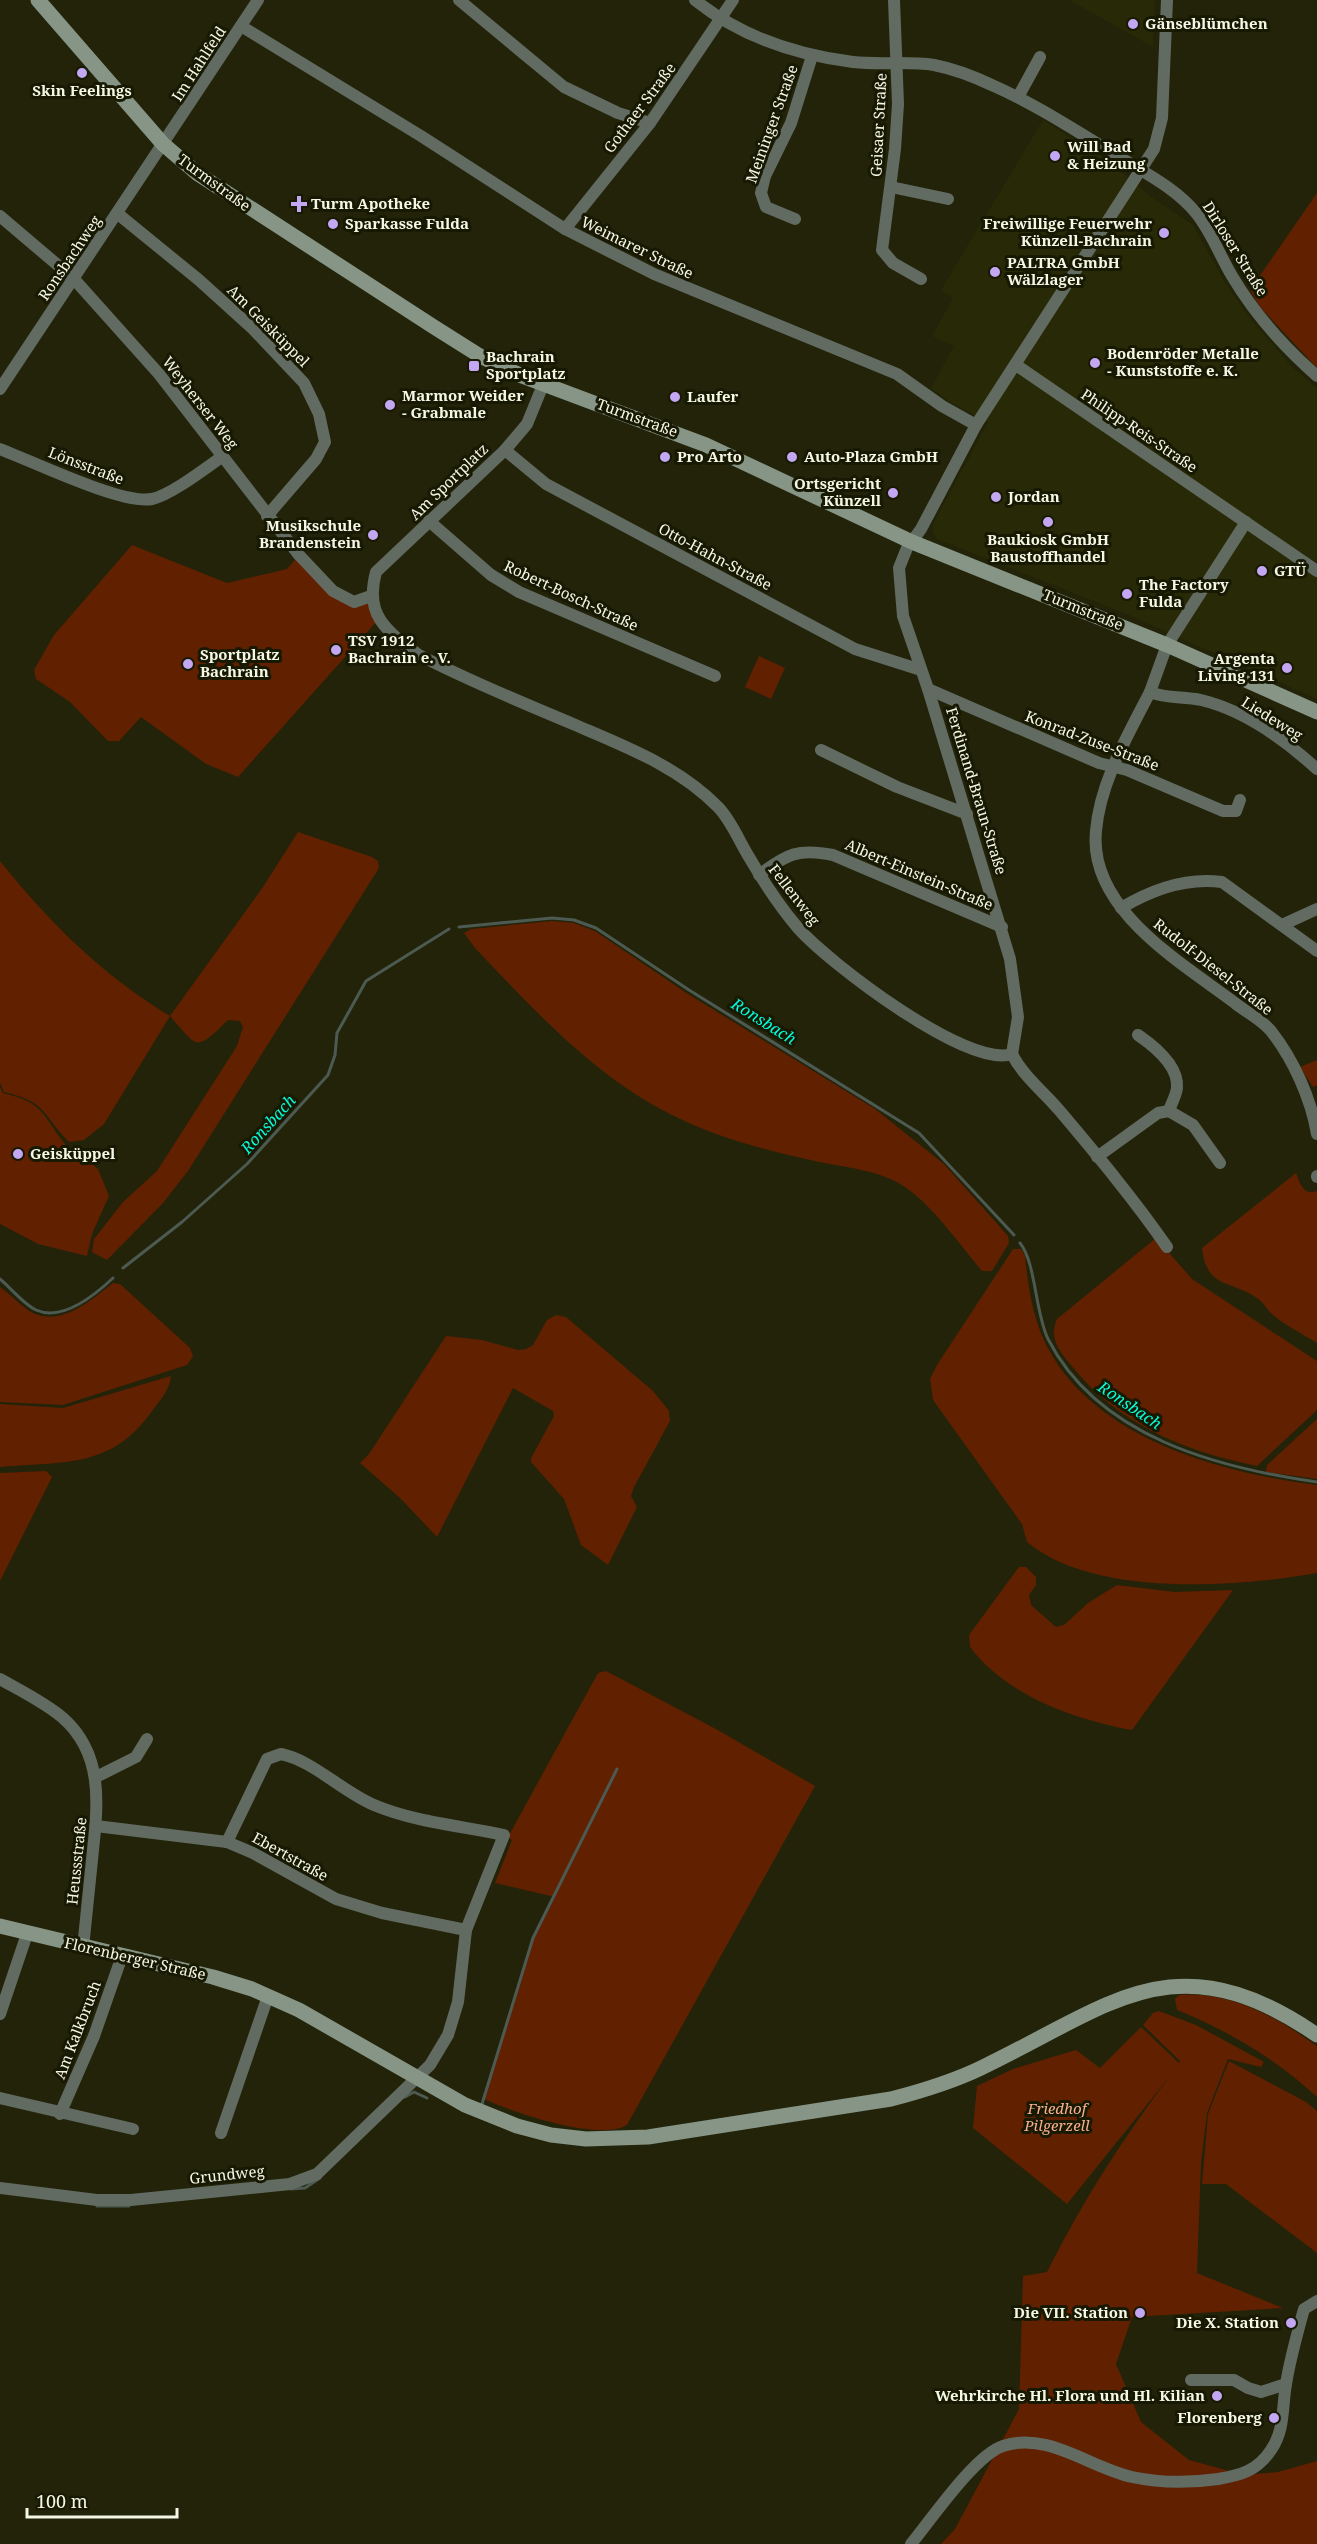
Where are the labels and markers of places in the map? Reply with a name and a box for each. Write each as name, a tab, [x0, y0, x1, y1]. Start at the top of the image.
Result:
place label: Gänseblümchen	[1145, 13, 1268, 33]
marker: Gänseblümchen	[1126, 17, 1140, 31]
marker: Skin Feelings	[75, 66, 89, 80]
place label: Skin Feelings	[32, 80, 132, 100]
place label: Will Bad & Heizung	[1067, 136, 1146, 173]
marker: Will Bad & Heizung	[1048, 149, 1062, 163]
place label: Turm Apotheke	[311, 193, 430, 213]
marker: Turm Apotheke	[292, 197, 306, 211]
place label: Sparkasse Fulda	[345, 213, 469, 233]
place label: Freiwillige Feuerwehr Künzell-Bachrain	[983, 213, 1152, 250]
marker: Sparkasse Fulda	[326, 217, 340, 231]
marker: Freiwillige Feuerwehr Künzell-Bachrain	[1157, 226, 1171, 240]
place label: PALTRA GmbH Wälzlager	[1007, 252, 1120, 289]
marker: PALTRA GmbH Wälzlager	[988, 265, 1002, 279]
place label: Bodenröder Metalle - Kunststoffe e. K.	[1107, 343, 1259, 380]
place label: Bachrain Sportplatz	[486, 346, 566, 383]
marker: Bodenröder Metalle - Kunststoffe e. K.	[1088, 356, 1102, 370]
marker: Bachrain Sportplatz	[467, 359, 481, 373]
place label: Marmor Weider - Grabmale	[402, 385, 524, 422]
place label: Laufer	[687, 386, 739, 406]
marker: Laufer	[668, 390, 682, 404]
marker: Marmor Weider - Grabmale	[383, 398, 397, 412]
place label: Pro Arto	[677, 446, 742, 466]
place label: Auto-Plaza GmbH	[804, 446, 938, 466]
marker: Pro Arto	[658, 450, 672, 464]
marker: Auto-Plaza GmbH	[785, 450, 799, 464]
place label: Ortsgericht Künzell	[794, 473, 882, 510]
marker: Ortsgericht Künzell	[886, 486, 900, 500]
place label: Jordan	[1007, 486, 1060, 506]
marker: Jordan	[989, 490, 1003, 504]
place label: Musikschule Brandenstein	[259, 515, 361, 552]
marker: Baukiosk GmbH Baustoffhandel	[1041, 515, 1055, 529]
marker: Musikschule Brandenstein	[366, 528, 380, 542]
place label: Baukiosk GmbH Baustoffhandel	[987, 529, 1109, 566]
place label: GTÜ	[1274, 560, 1306, 580]
marker: GTÜ	[1255, 564, 1269, 578]
place label: The Factory Fulda	[1139, 574, 1229, 611]
marker: The Factory Fulda	[1120, 587, 1134, 601]
place label: TSV 1912 Bachrain e. V.	[348, 630, 451, 667]
marker: TSV 1912 Bachrain e. V.	[329, 643, 343, 657]
place label: Sportplatz Bachrain	[200, 644, 280, 681]
place label: Argenta Living 131	[1198, 648, 1275, 685]
marker: Sportplatz Bachrain	[181, 657, 195, 671]
marker: Argenta Living 131	[1280, 661, 1294, 675]
place label: Geisküppel	[30, 1143, 116, 1163]
marker: Geisküppel	[11, 1147, 25, 1161]
place label: Die VII. Station	[1014, 2302, 1128, 2322]
marker: Die VII. Station	[1133, 2306, 1147, 2320]
place label: Die X. Station	[1176, 2312, 1279, 2332]
marker: Die X. Station	[1284, 2316, 1298, 2330]
place label: Wehrkirche Hl. Flora und Hl. Kilian	[935, 2385, 1205, 2405]
marker: Wehrkirche Hl. Flora und Hl. Kilian	[1210, 2389, 1224, 2403]
place label: Florenberg	[1177, 2407, 1263, 2427]
marker: Florenberg	[1267, 2411, 1281, 2425]

